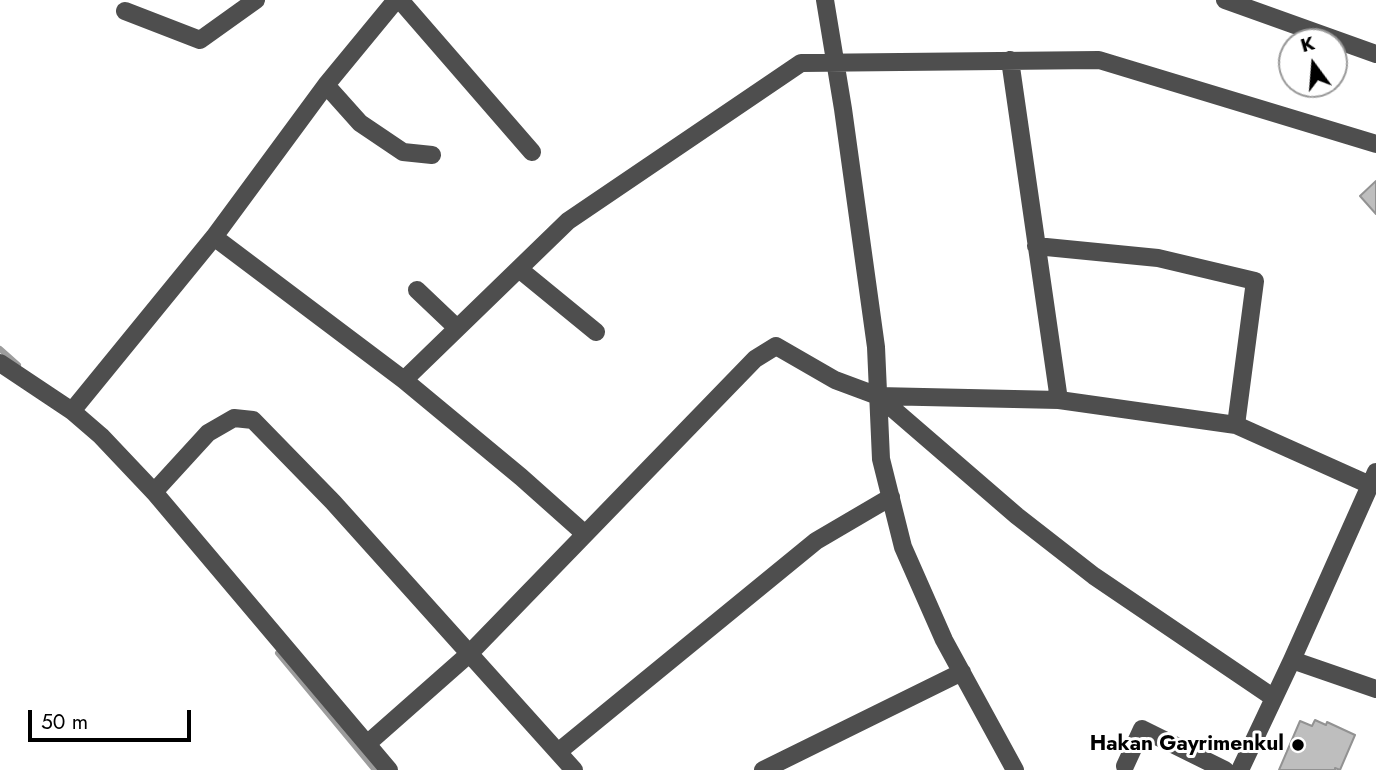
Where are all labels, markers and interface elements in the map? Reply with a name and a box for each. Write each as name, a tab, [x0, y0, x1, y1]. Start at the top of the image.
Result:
north arrow	[1278, 28, 1348, 98]
text: K	[1298, 29, 1318, 59]
scale bar	[32, 696, 194, 740]
text: 50 m	[41, 707, 88, 737]
place label: Hakan Gayrimenkul	[1090, 732, 1284, 758]
marker: Hakan Gayrimenkul	[1290, 737, 1306, 753]

